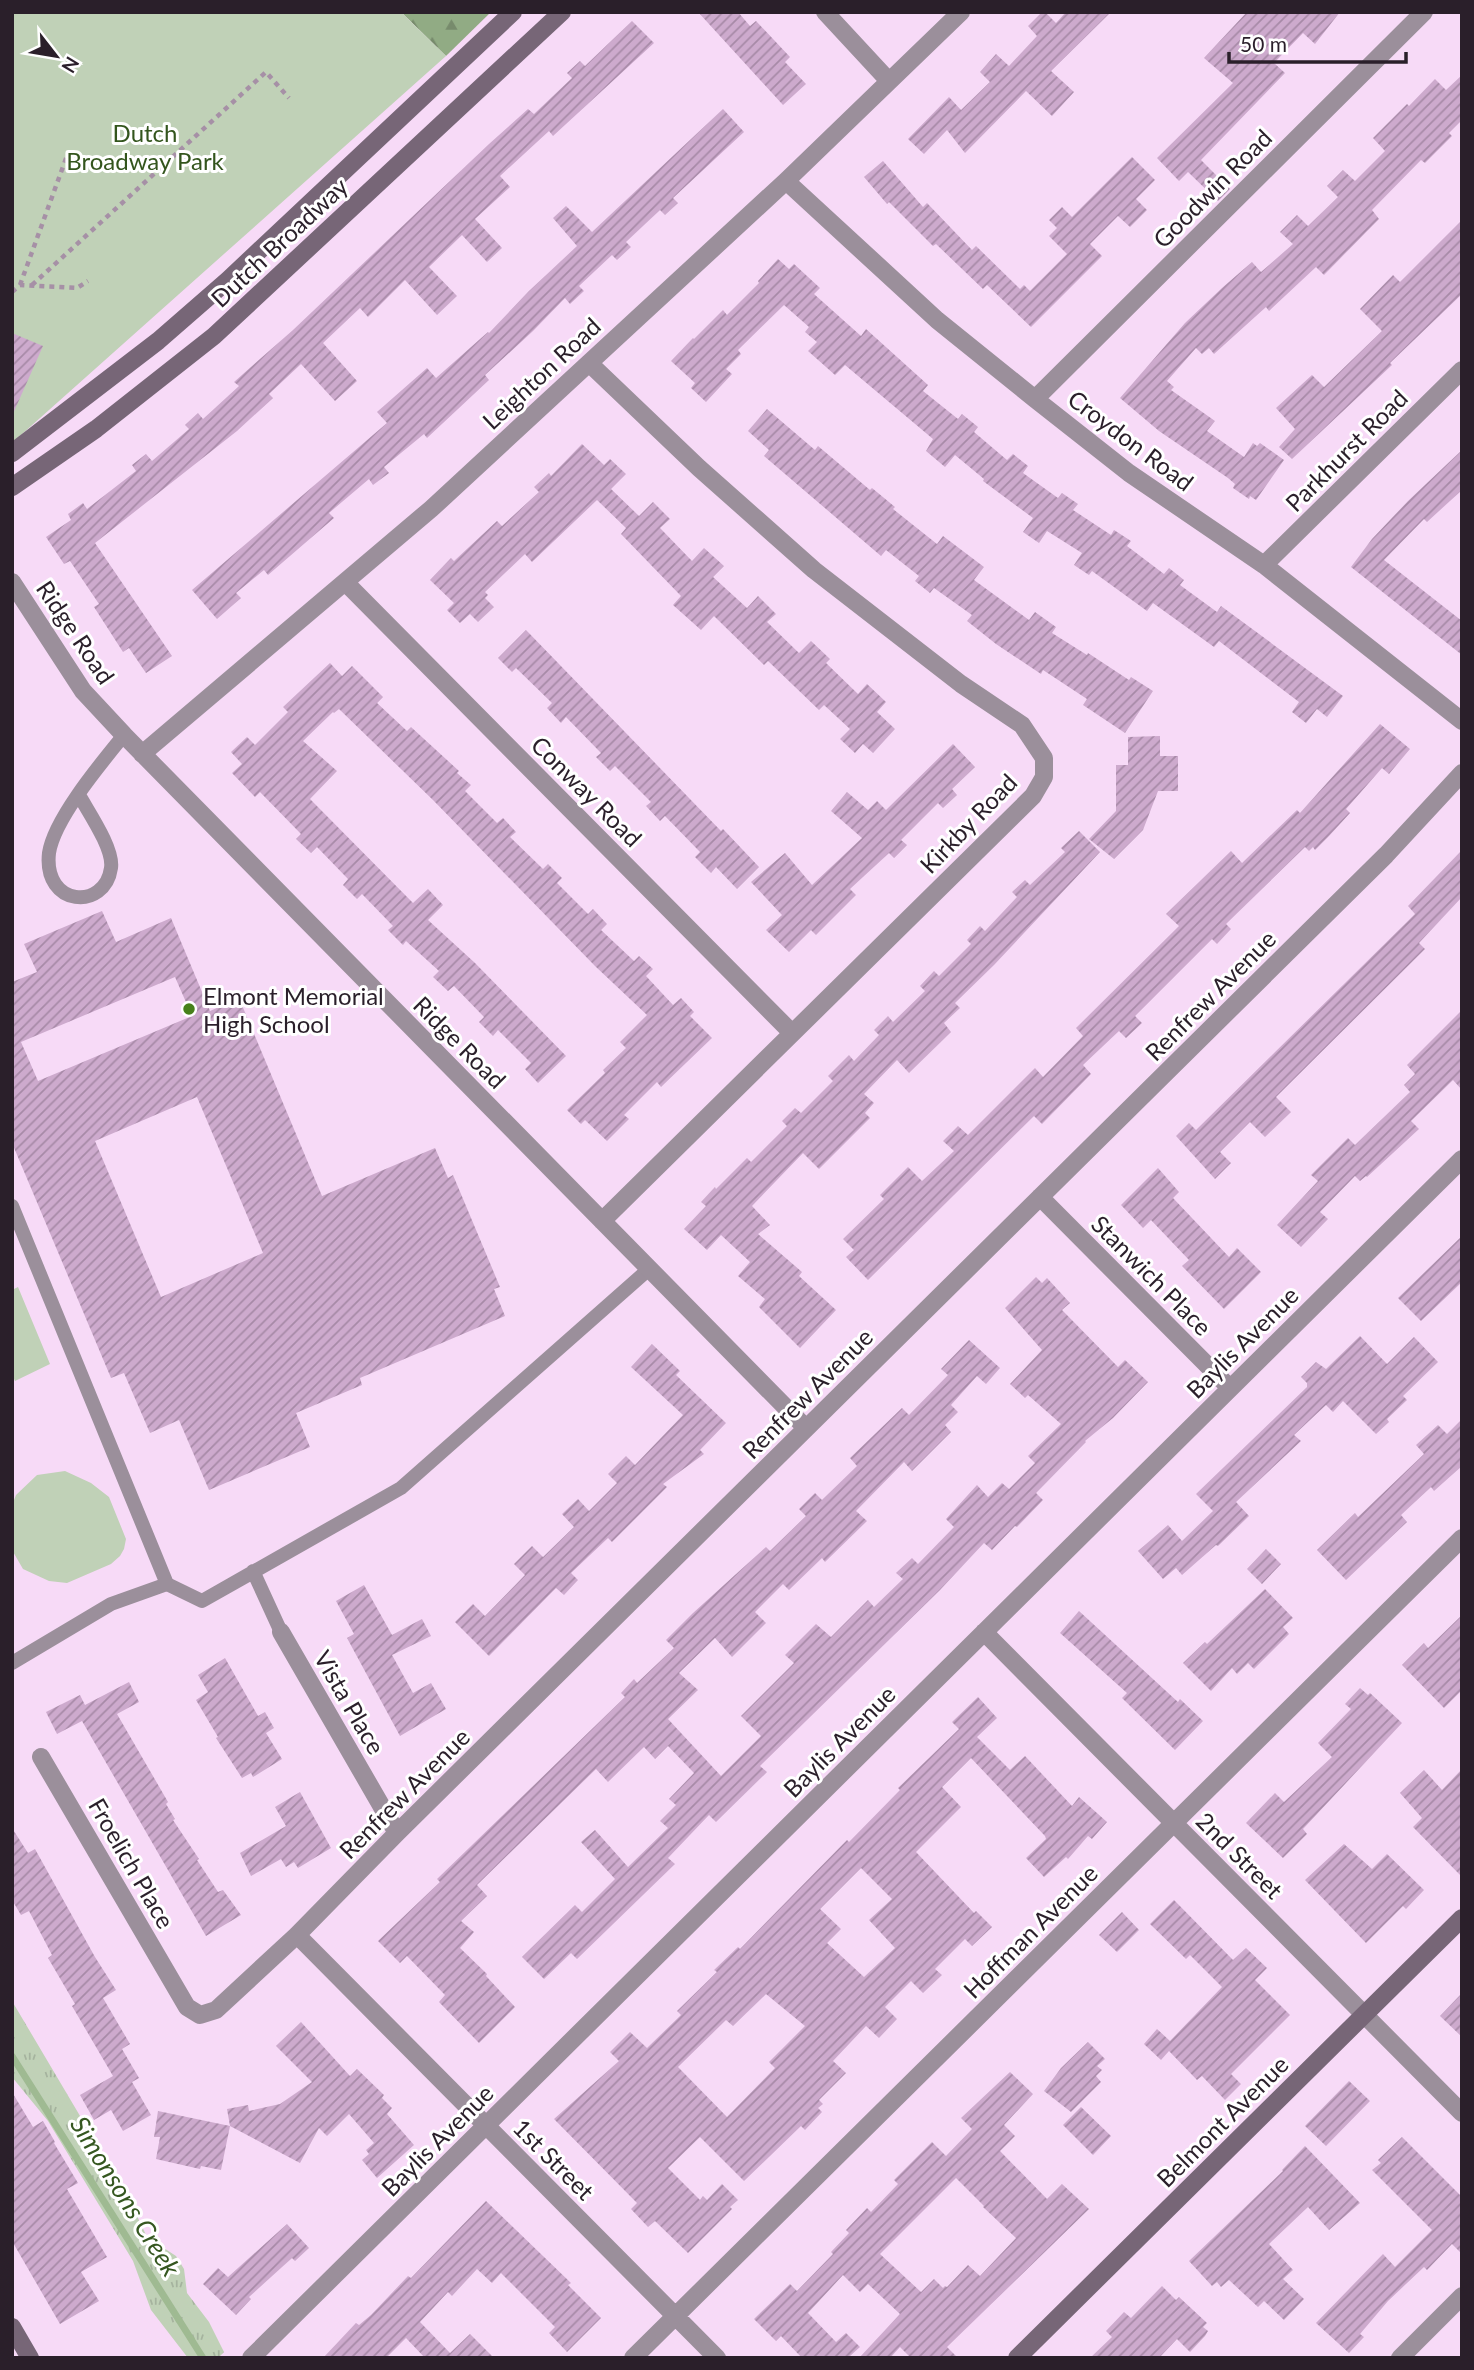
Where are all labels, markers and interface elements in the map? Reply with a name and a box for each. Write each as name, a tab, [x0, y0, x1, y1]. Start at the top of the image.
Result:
north arrow	[21, 21, 91, 91]
scale bar	[1229, 21, 1406, 65]
text: 50 m	[1240, 31, 1287, 56]
text: N	[57, 53, 85, 77]
park label: Dutch Broadway Park	[66, 118, 225, 175]
street label: Goodwin Road	[1147, 123, 1277, 253]
street label: Dutch Broadway	[205, 171, 354, 313]
street label: Leighton Road	[476, 311, 606, 435]
street label: Croydon Road	[1063, 383, 1199, 497]
street label: Parkhurst Road	[1279, 383, 1413, 517]
street label: Ridge Road	[31, 575, 121, 689]
street label: Conway Road	[526, 730, 648, 852]
street label: Kirkby Road	[913, 767, 1023, 879]
street label: Renfrew Avenue	[1139, 924, 1281, 1066]
place label: Elmont Memorial High School	[203, 981, 384, 1038]
street label: Ridge Road	[408, 990, 512, 1094]
marker: Elmont Memorial High School	[181, 1001, 197, 1017]
street label: Stanwich Place	[1086, 1209, 1218, 1341]
street label: Baylis Avenue	[1180, 1280, 1304, 1404]
street label: Renfrew Avenue	[736, 1322, 878, 1464]
street label: Vista Place	[309, 1645, 391, 1759]
street label: Baylis Avenue	[777, 1679, 901, 1803]
street label: Renfrew Avenue	[333, 1722, 475, 1864]
street label: Froelich Place	[83, 1793, 181, 1933]
street label: 2nd Street	[1191, 1806, 1289, 1904]
street label: Hoffman Avenue	[957, 1858, 1103, 2004]
street label: Belmont Avenue	[1150, 2049, 1294, 2193]
street label: Baylis Avenue	[375, 2078, 499, 2202]
water label: Simonsons Creek	[64, 2110, 188, 2282]
street label: 1st Street	[508, 2113, 601, 2206]

